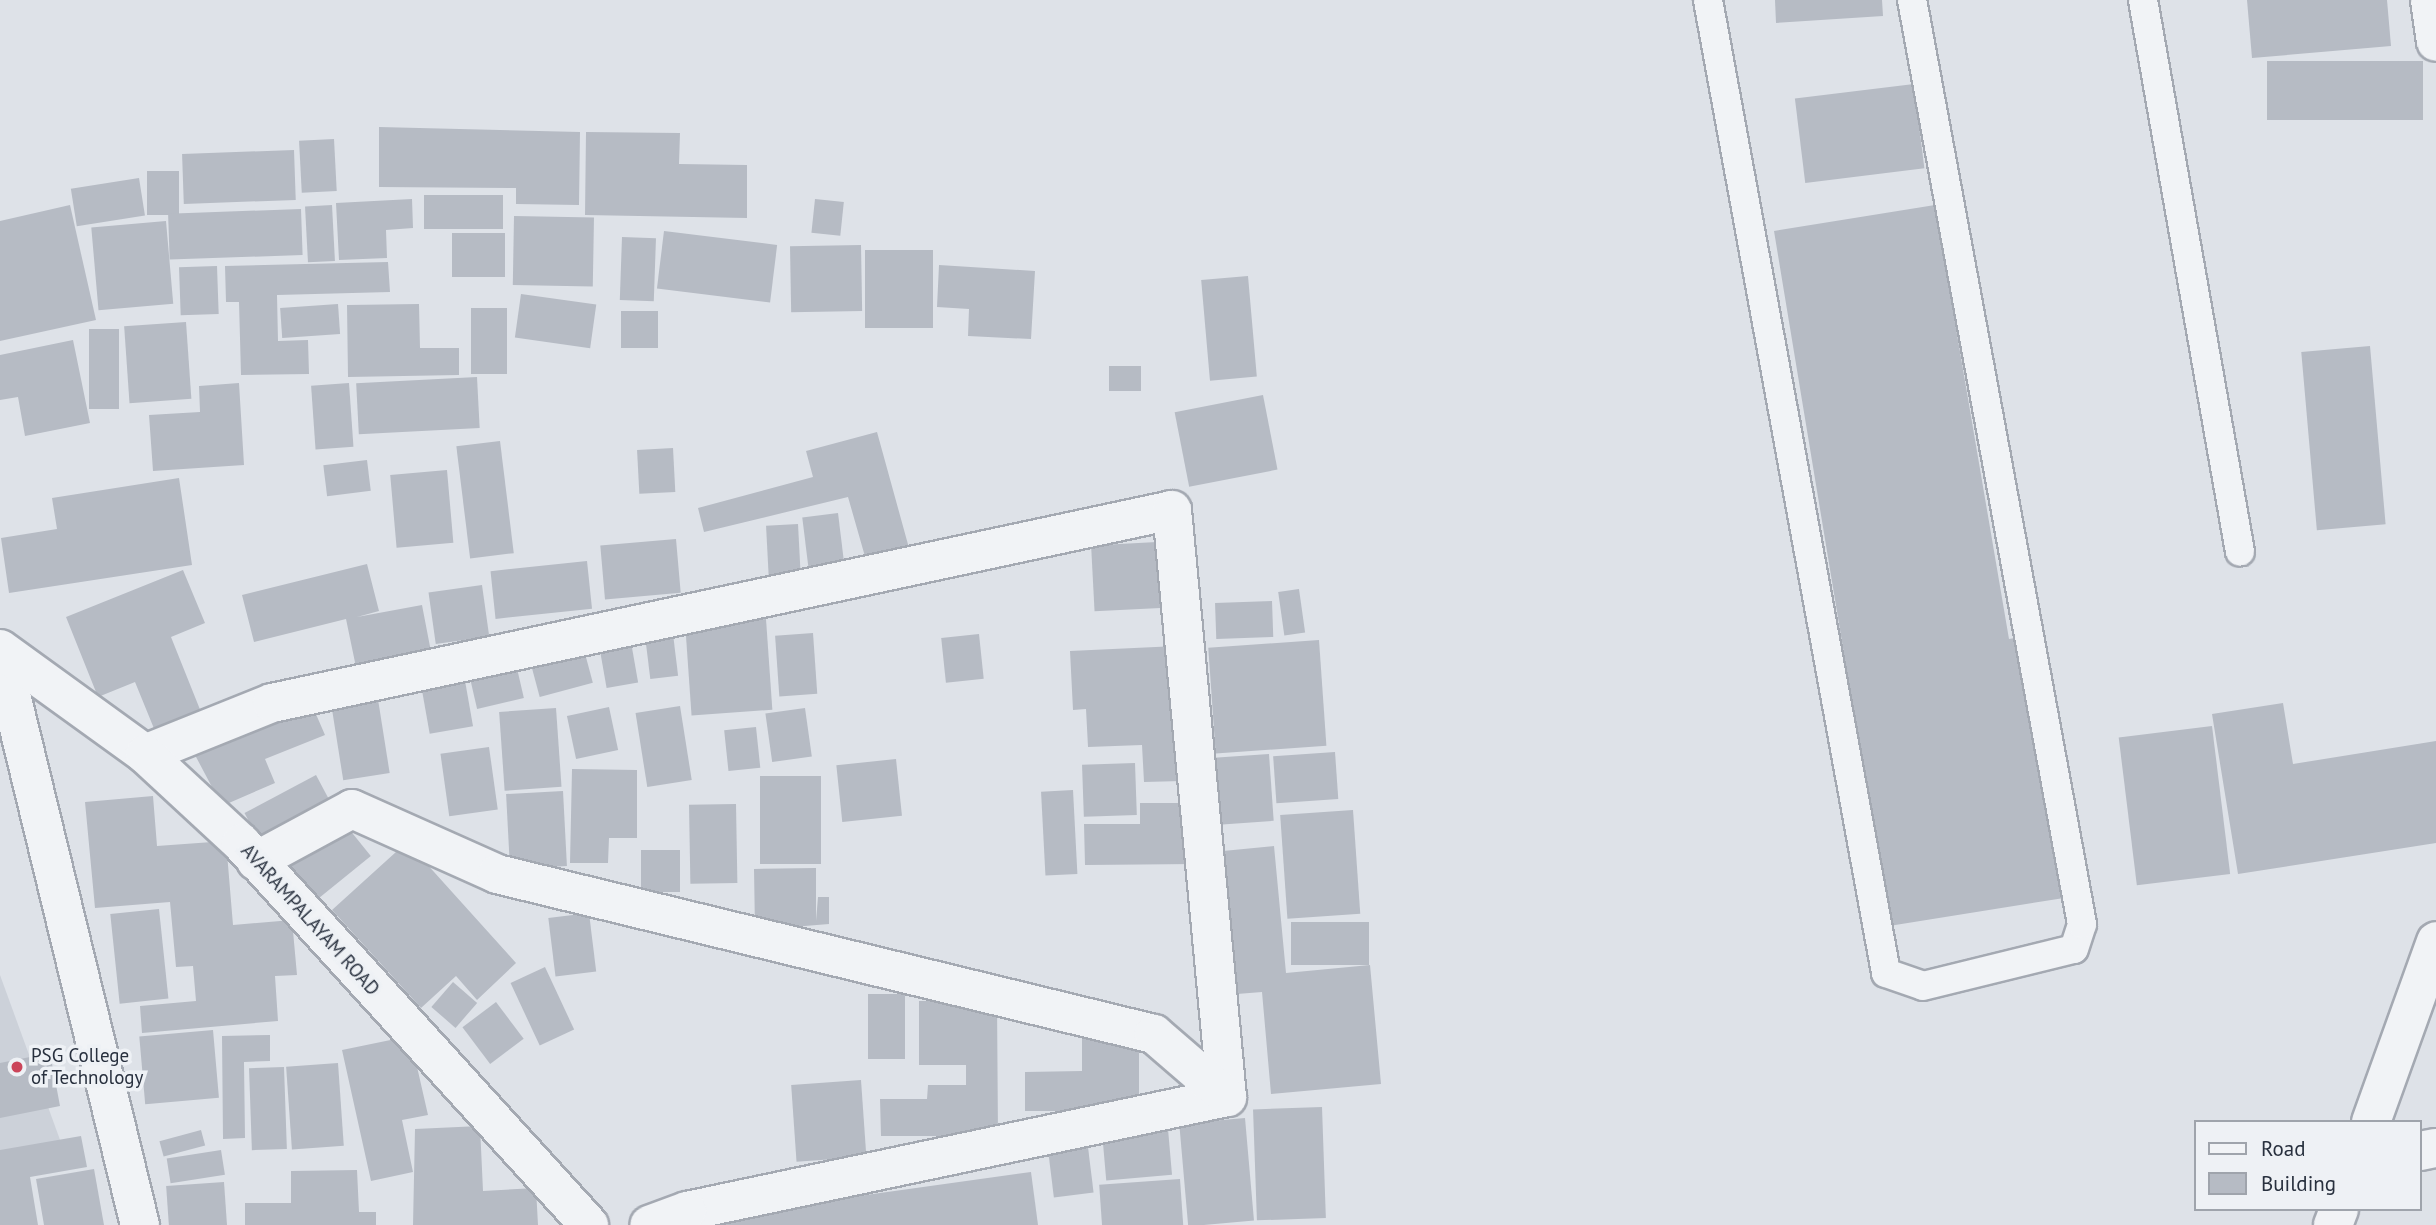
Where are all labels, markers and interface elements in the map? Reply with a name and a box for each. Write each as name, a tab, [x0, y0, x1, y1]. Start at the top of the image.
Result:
street label: AVARAMPALAYAM ROAD	[236, 840, 384, 1000]
place label: PSG College of Technology	[31, 1045, 144, 1089]
marker: PSG College of Technology	[9, 1059, 25, 1075]
legend	[2194, 1120, 2422, 1211]
text: Road	[2261, 1135, 2305, 1162]
text: Building	[2261, 1170, 2336, 1197]

